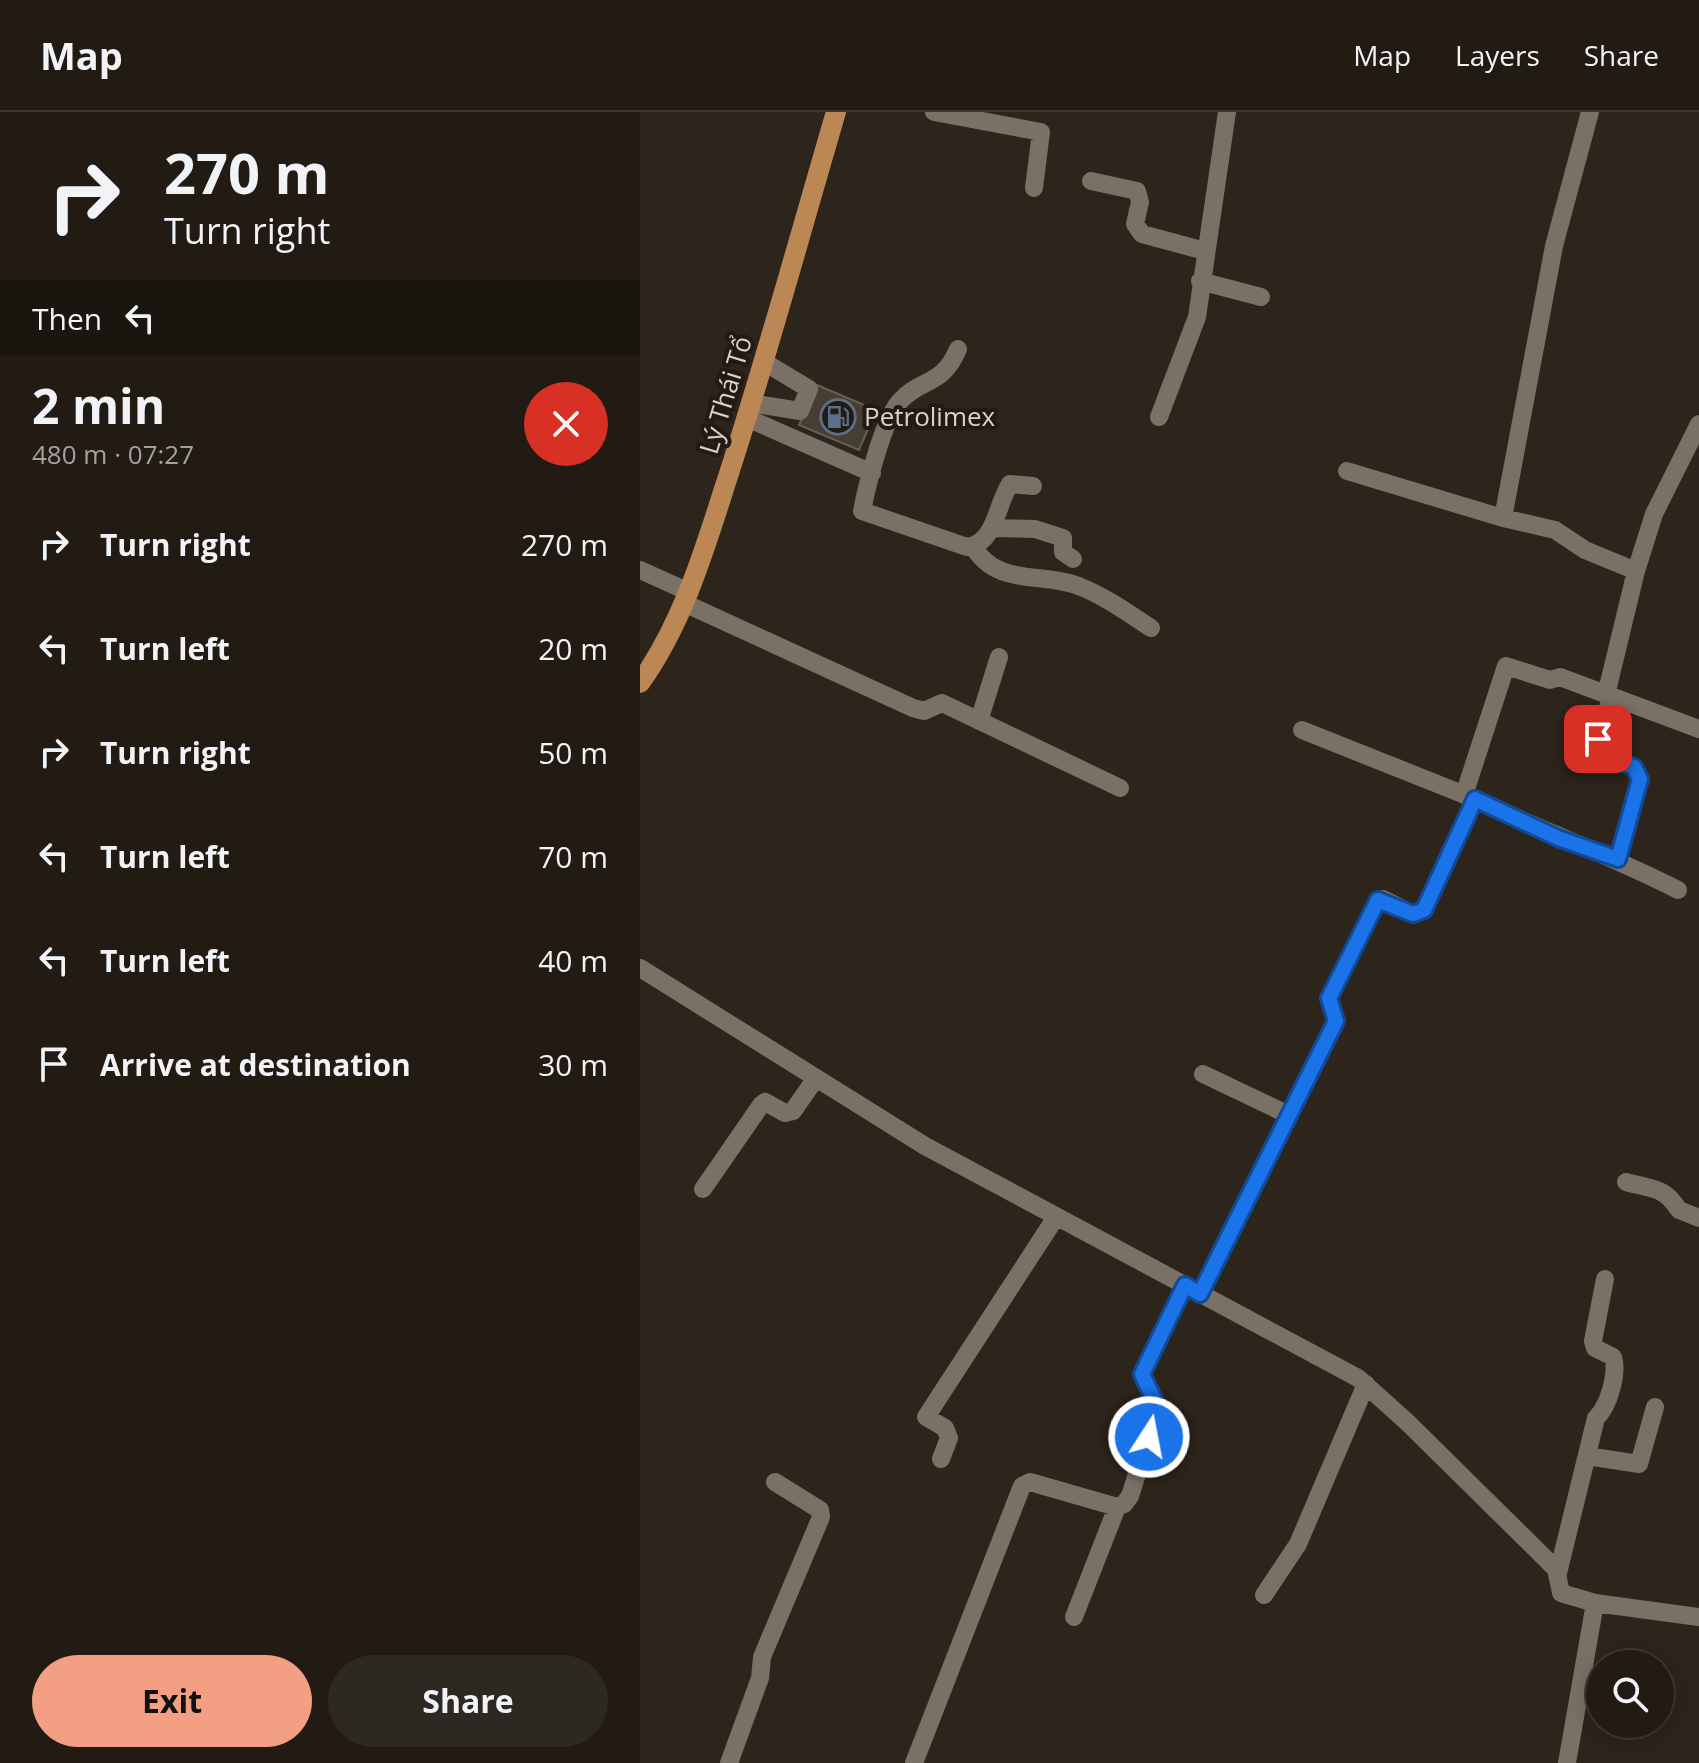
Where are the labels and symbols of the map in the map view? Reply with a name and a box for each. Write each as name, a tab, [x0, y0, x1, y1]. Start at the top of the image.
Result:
street label: Lý Thái Tổ	[690, 331, 760, 458]
fuel station icon: Petrolimex	[819, 398, 857, 436]
place label: Petrolimex	[864, 398, 996, 434]
pin	[1564, 705, 1632, 773]
position arrow	[1107, 1395, 1191, 1479]

